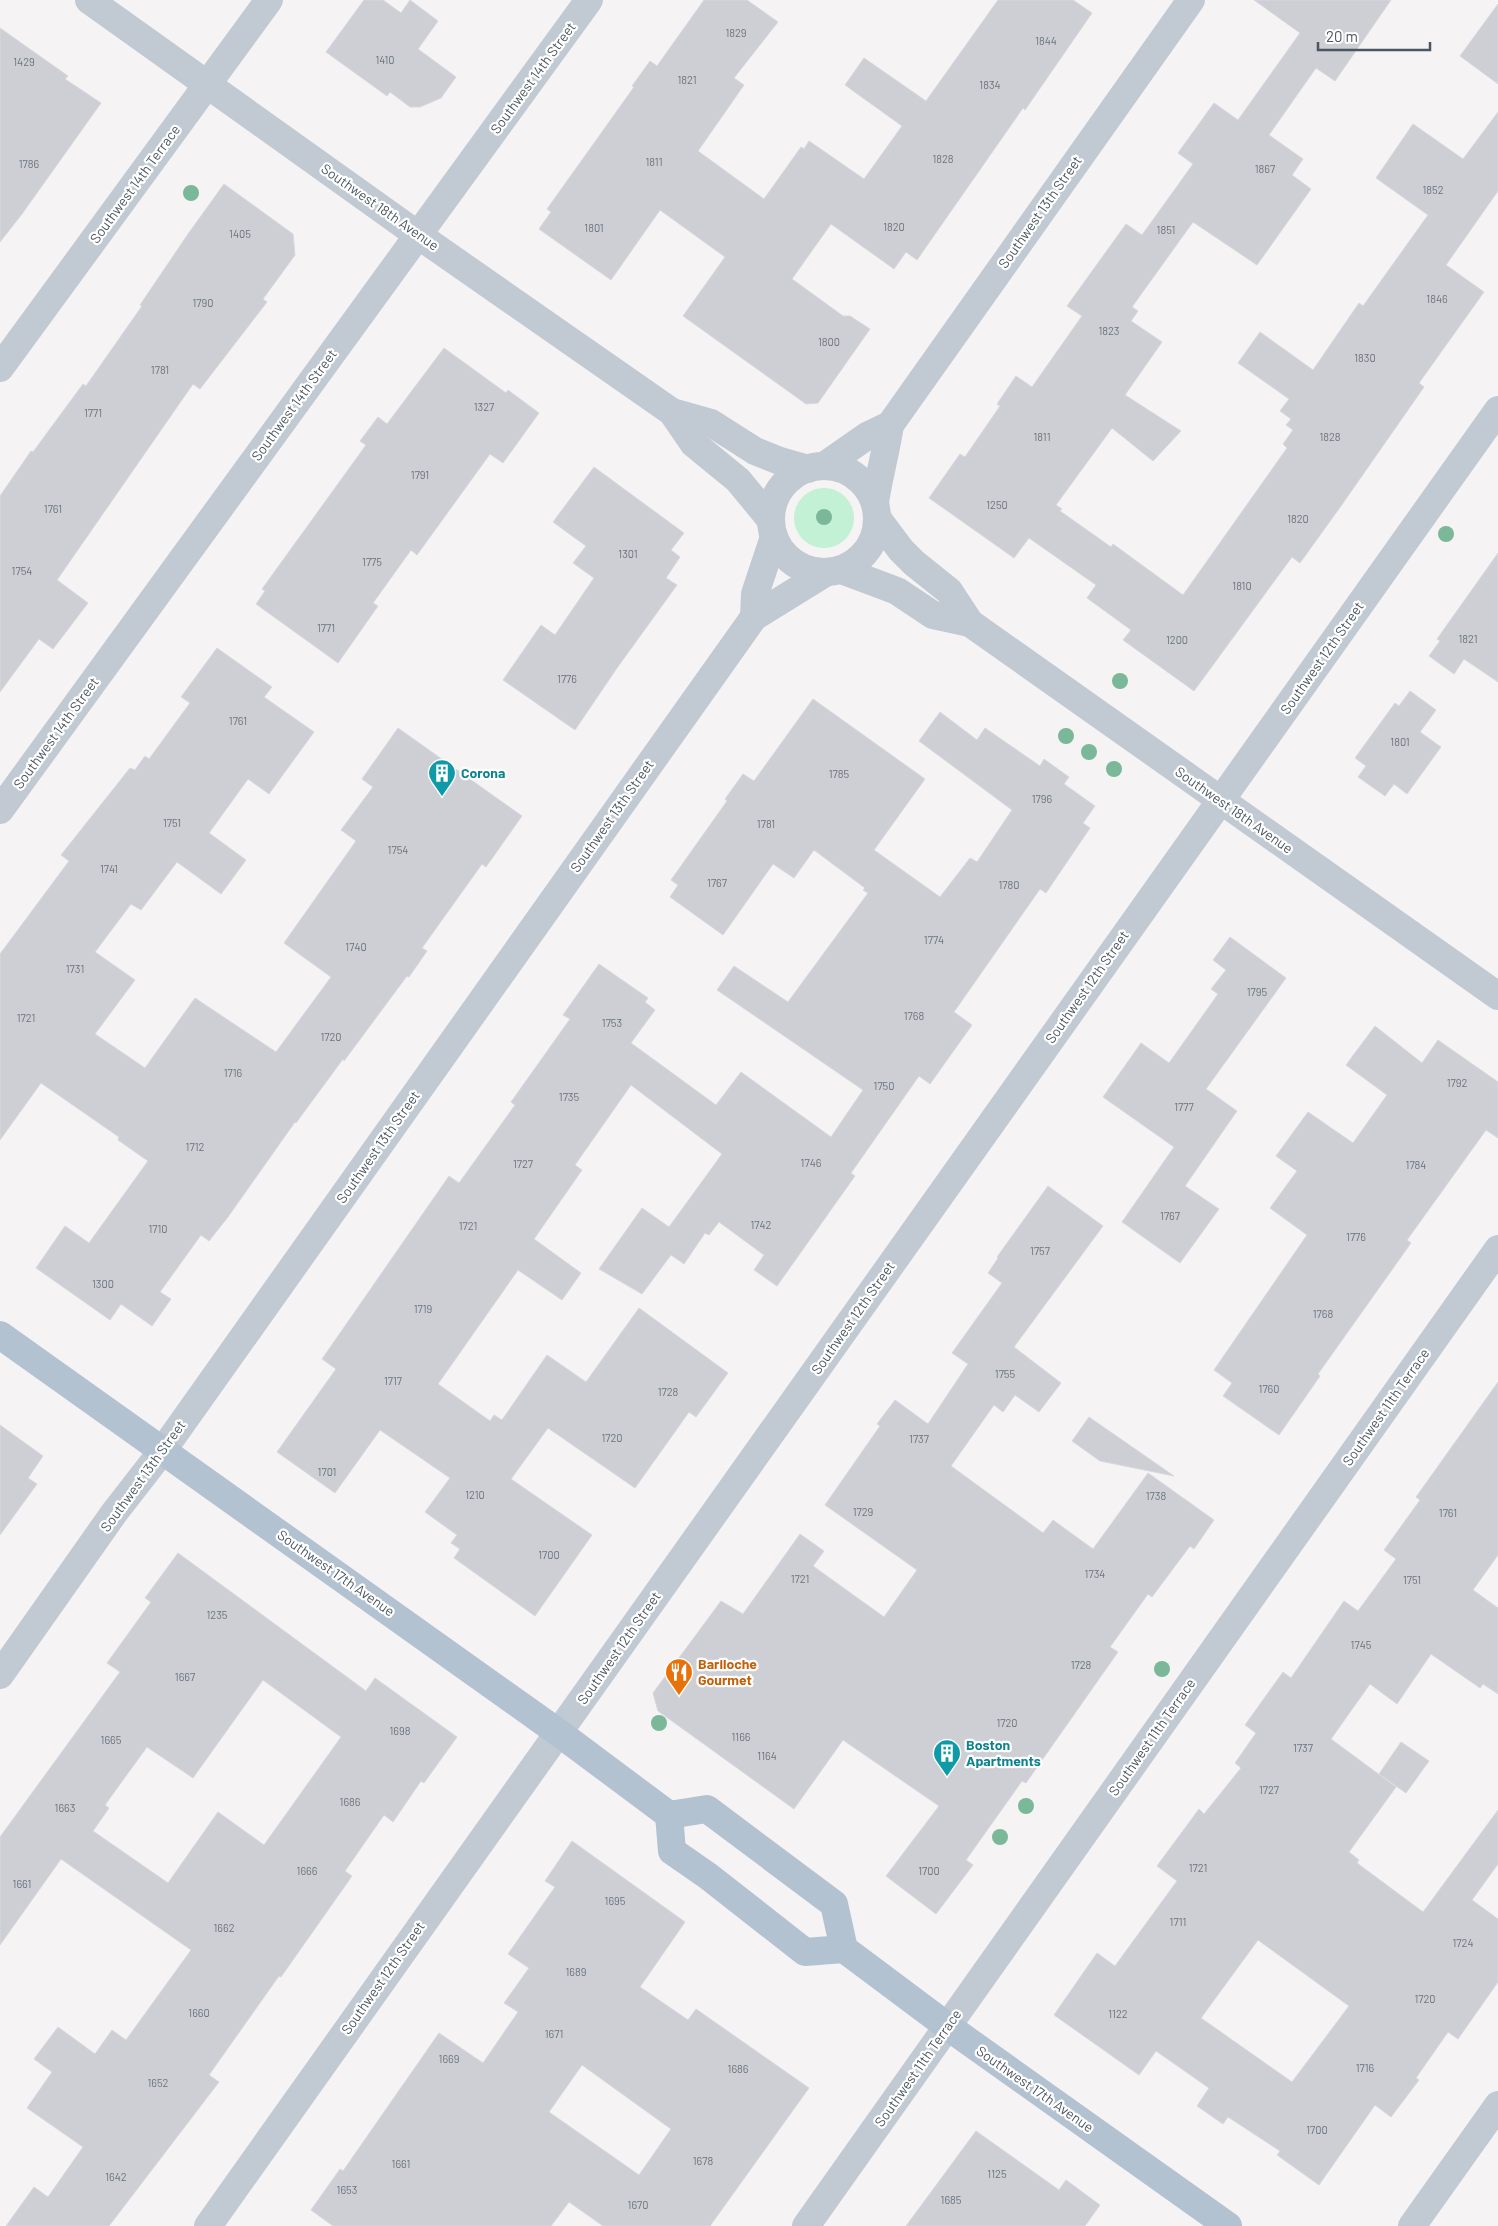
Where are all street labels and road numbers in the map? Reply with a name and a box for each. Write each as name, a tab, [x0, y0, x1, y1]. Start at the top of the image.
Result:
street label: Southwest 14th Street	[486, 19, 579, 137]
street label: Southwest 14th Terrace	[86, 121, 183, 246]
street label: Southwest 13th Street	[994, 152, 1085, 271]
street label: Southwest 18th Avenue	[318, 160, 442, 254]
street label: Southwest 14th Street	[247, 346, 340, 464]
street label: Southwest 12th Street	[1276, 598, 1367, 717]
street label: Southwest 14th Street	[9, 674, 102, 792]
street label: Southwest 13th Street	[566, 756, 657, 875]
street label: Southwest 18th Avenue	[1172, 763, 1296, 857]
street label: Southwest 12th Street	[1041, 927, 1132, 1046]
street label: Southwest 13th Street	[332, 1087, 423, 1206]
street label: Southwest 12th Street	[807, 1258, 898, 1377]
street label: Southwest 11th Terrace	[1339, 1345, 1433, 1469]
street label: Southwest 13th Street	[97, 1417, 189, 1535]
street label: Southwest 17th Avenue	[274, 1526, 398, 1619]
street label: Southwest 12th Street	[573, 1588, 664, 1707]
street label: Southwest 11th Terrace	[1105, 1675, 1199, 1799]
street label: Southwest 12th Street	[337, 1918, 428, 2037]
street label: Southwest 11th Terrace	[871, 2006, 965, 2130]
street label: Southwest 17th Avenue	[973, 2042, 1097, 2135]

